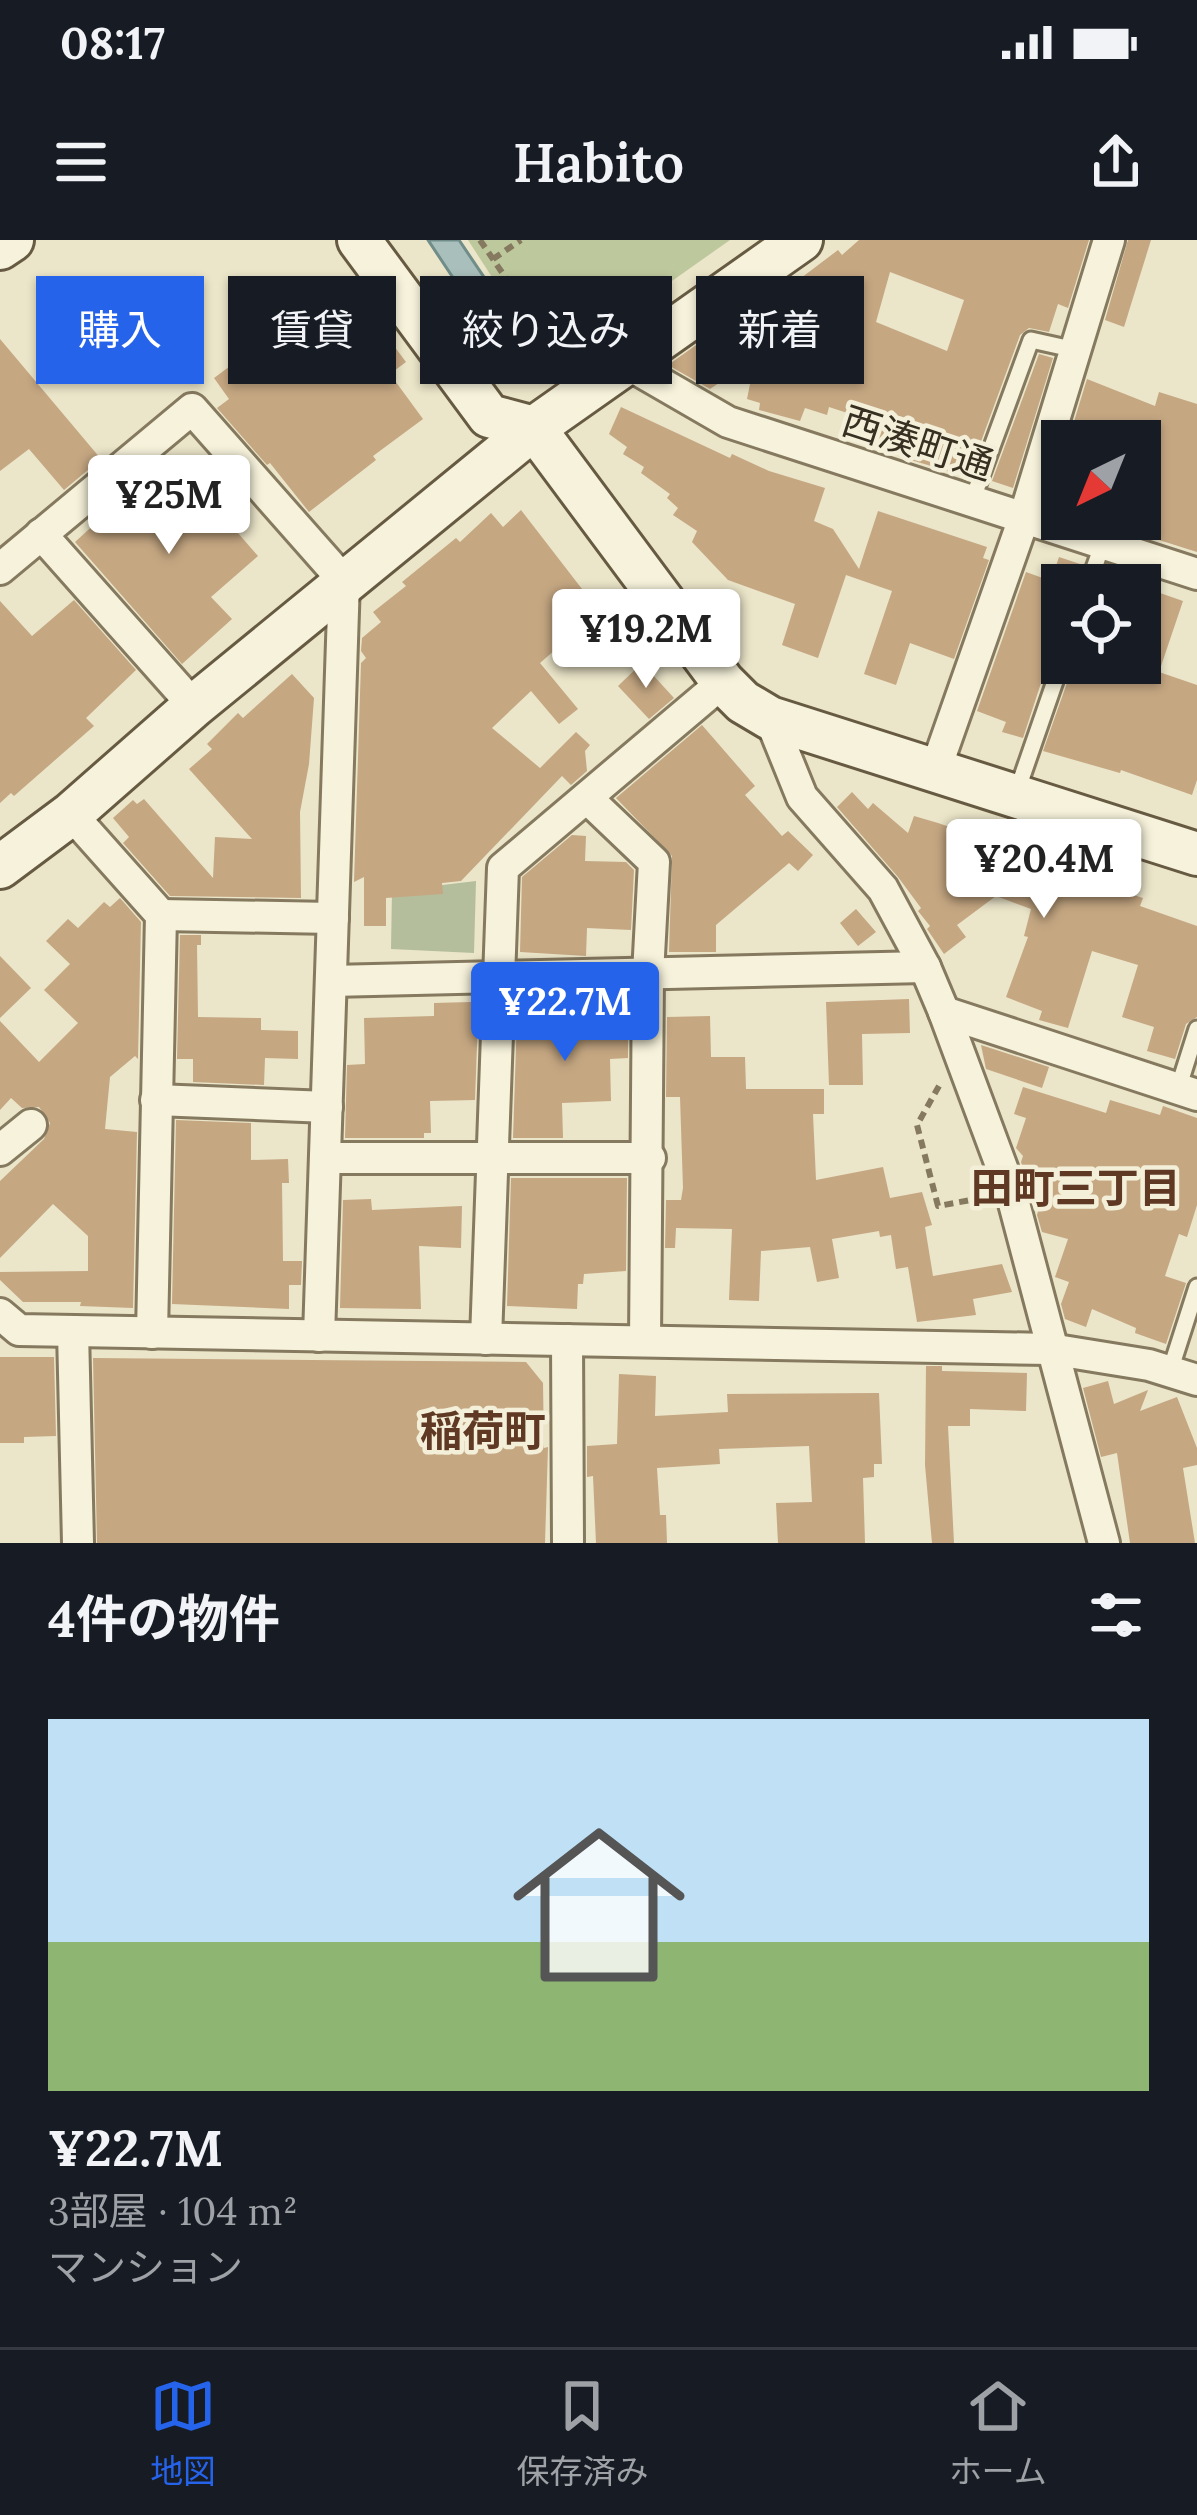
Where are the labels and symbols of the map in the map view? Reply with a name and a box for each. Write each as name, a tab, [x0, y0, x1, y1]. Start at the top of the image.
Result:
street label: 西湊町通	[836, 395, 1000, 491]
north arrow	[1041, 420, 1161, 540]
pin: ¥25M	[98, 455, 240, 557]
pin: ¥19.2M	[548, 589, 744, 691]
pin: ¥20.4M	[946, 819, 1142, 921]
pin: ¥22.7M	[467, 962, 663, 1064]
district label: 田町三丁目	[971, 1161, 1181, 1215]
district label: 稲荷町	[420, 1404, 546, 1458]

